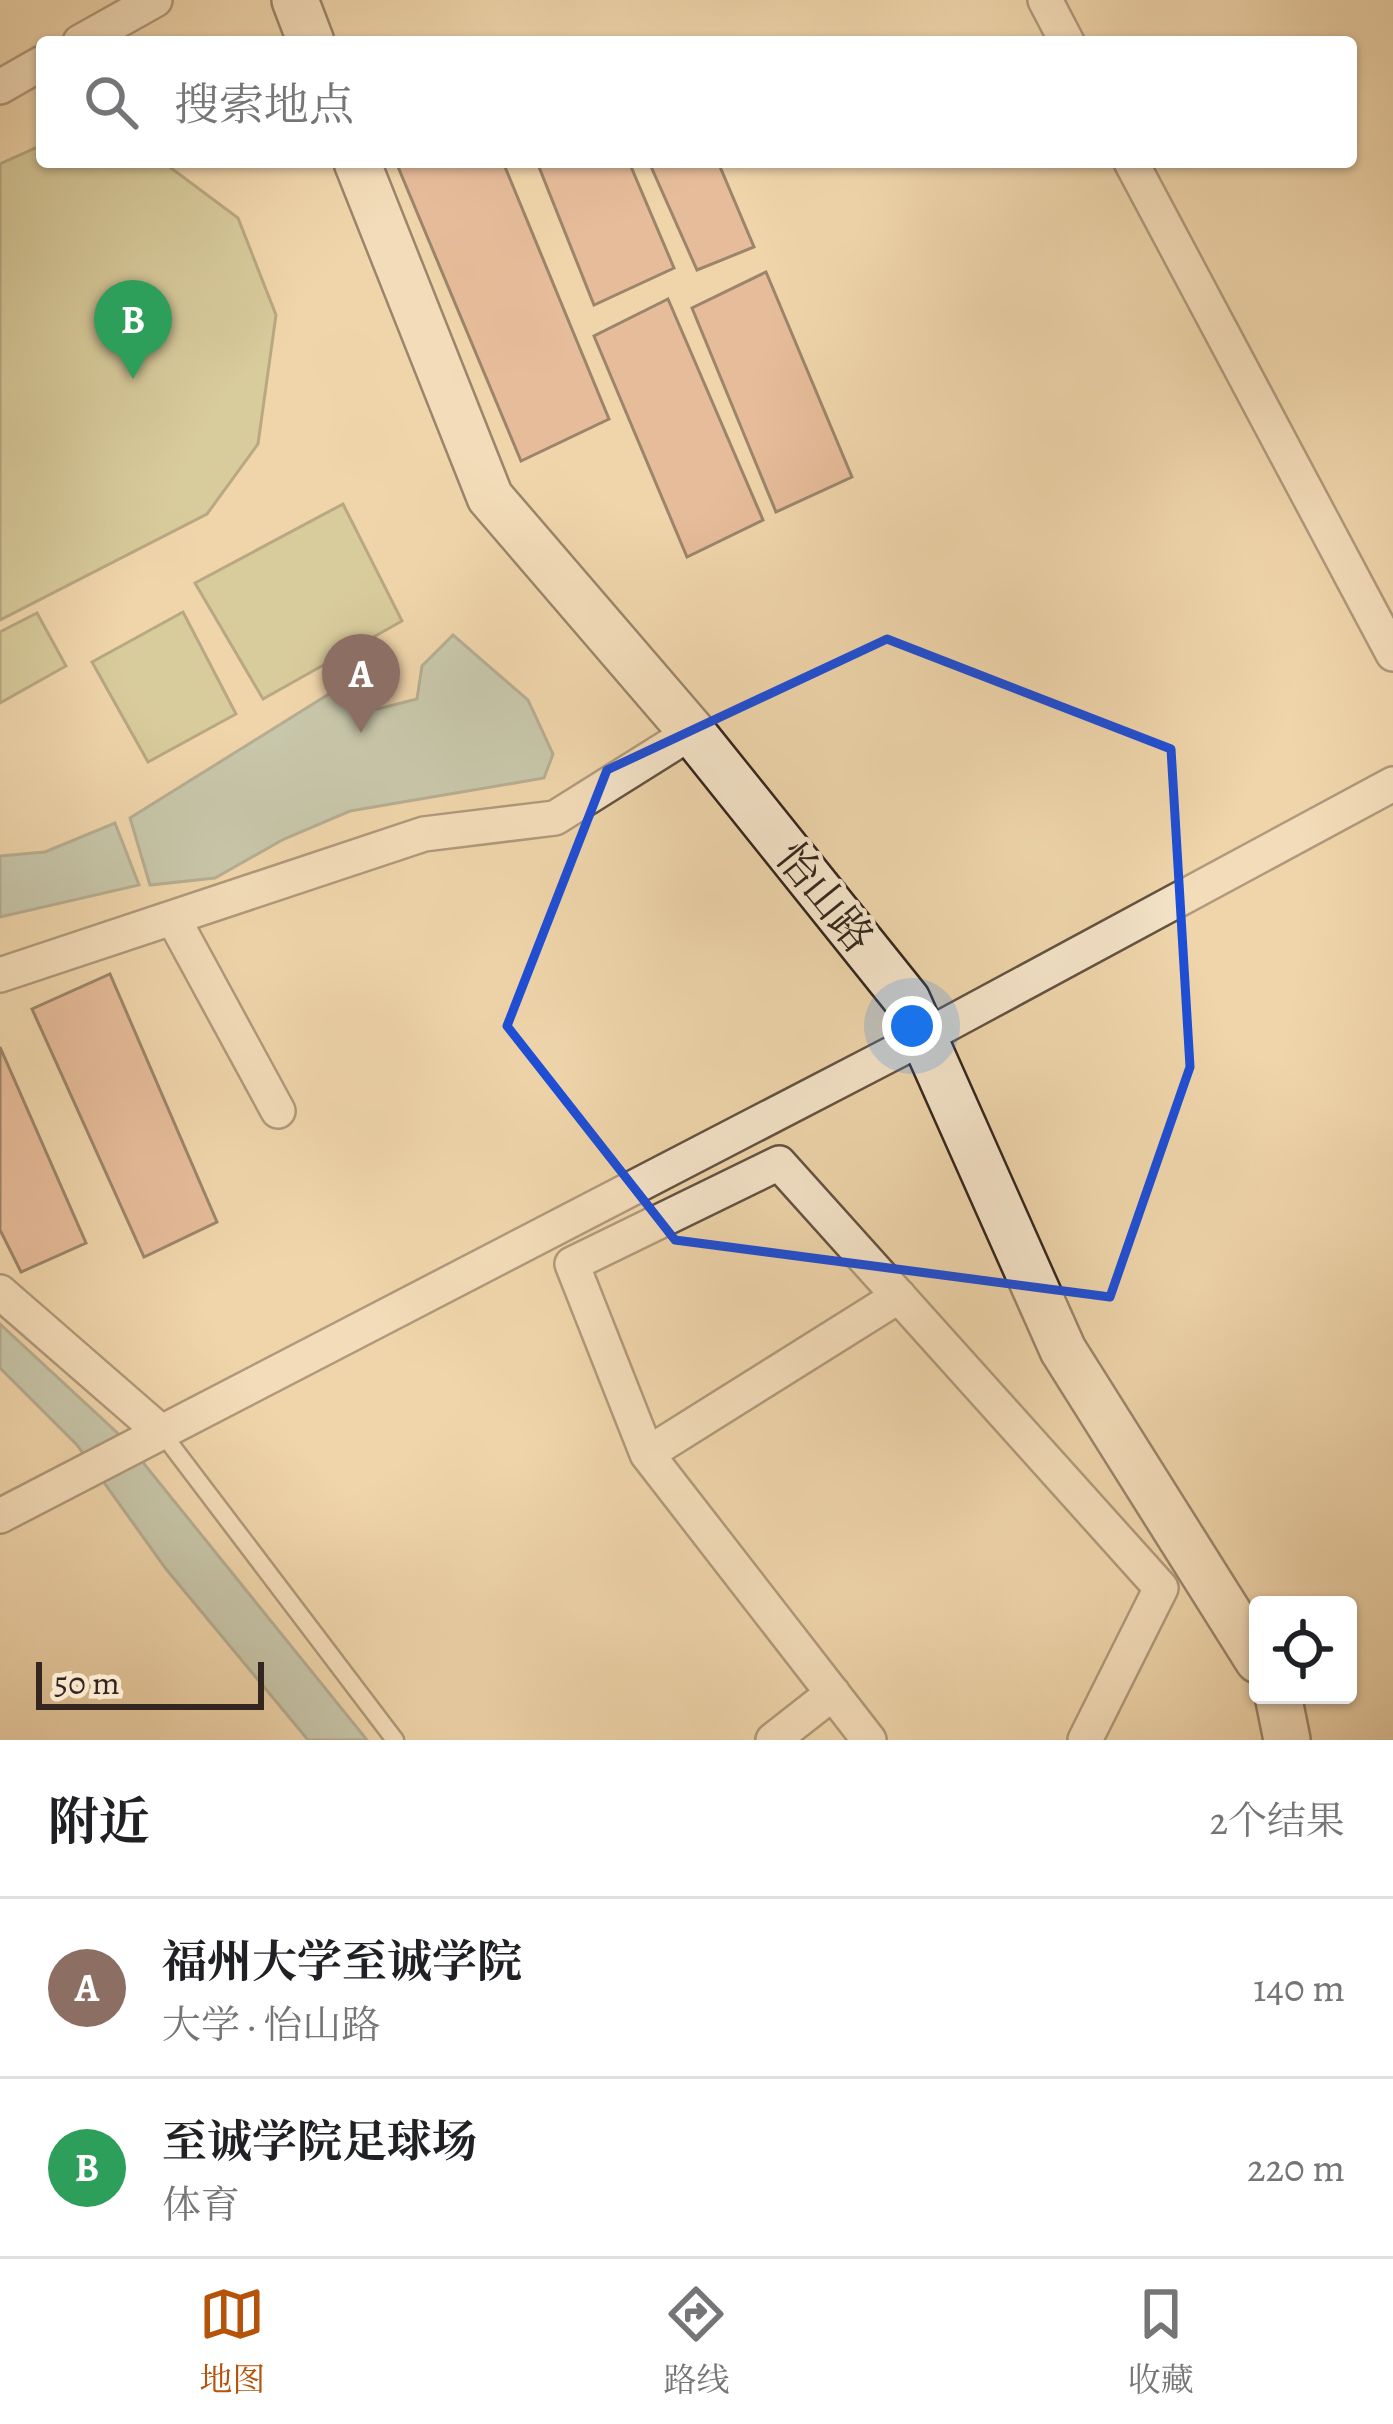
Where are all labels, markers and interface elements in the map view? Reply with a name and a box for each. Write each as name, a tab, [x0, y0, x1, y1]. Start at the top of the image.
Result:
search box	[36, 36, 1357, 168]
icon: search	[78, 69, 144, 135]
text: 搜索地点	[174, 74, 354, 136]
pin: B	[94, 280, 172, 379]
pin: A	[322, 634, 400, 733]
street label: 怡山路	[763, 830, 887, 964]
your location	[882, 996, 942, 1056]
map controls	[1249, 1596, 1357, 1704]
button: locate	[1249, 1596, 1357, 1704]
scale bar	[36, 1656, 264, 1709]
text: 50 m	[54, 1660, 120, 1705]
text: 附近	[48, 1787, 150, 1857]
text: 2个结果	[1209, 1794, 1345, 1847]
text: 福州大学至诚学院	[162, 1931, 522, 1993]
text: A	[75, 1961, 99, 2014]
text: 140 m	[1253, 1961, 1345, 2014]
text: 大学 · 怡山路	[162, 1998, 380, 2051]
text: 至诚学院足球场	[162, 2111, 477, 2173]
text: B	[75, 2141, 99, 2194]
text: 220 m	[1247, 2141, 1345, 2194]
text: 体育	[162, 2178, 240, 2231]
tab: 地图	[199, 2281, 265, 2402]
tab: 路线	[663, 2281, 729, 2402]
tab: 收藏	[1128, 2281, 1194, 2402]

